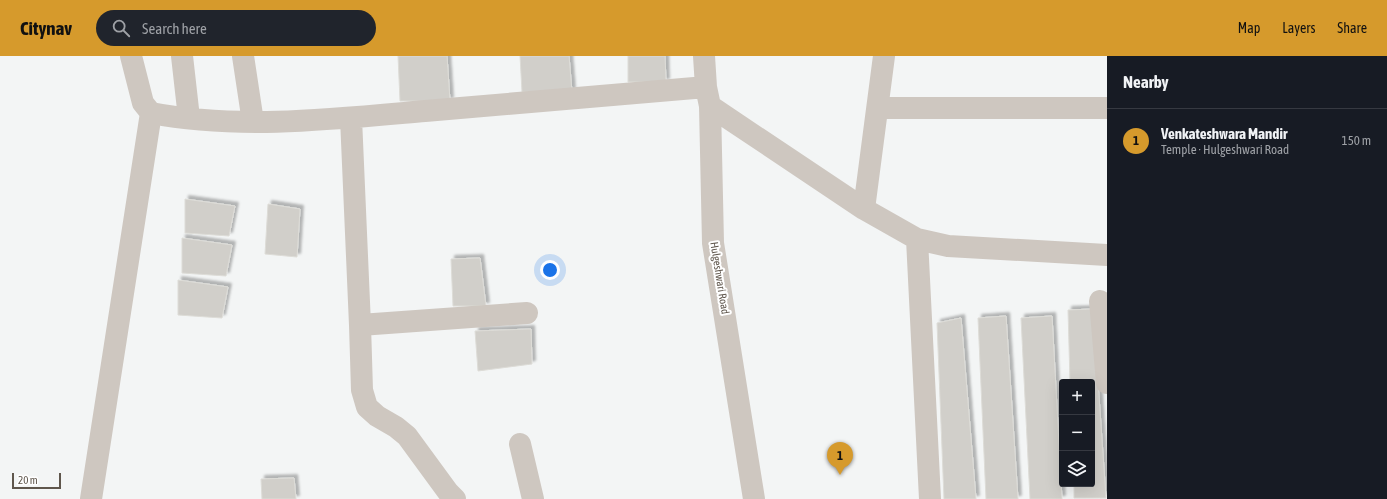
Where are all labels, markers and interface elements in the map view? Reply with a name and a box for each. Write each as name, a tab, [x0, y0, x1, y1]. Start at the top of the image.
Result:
search box	[96, 10, 376, 46]
text: Citynav	[20, 17, 72, 39]
icon: search	[110, 17, 132, 39]
text: Search here	[142, 20, 207, 37]
text: Map	[1238, 20, 1260, 36]
text: Layers	[1282, 20, 1315, 36]
text: Share	[1337, 20, 1367, 36]
text: Nearby	[1123, 72, 1169, 92]
text: Venkateshwara Mandir	[1161, 125, 1287, 142]
text: 1	[1133, 133, 1139, 148]
text: 150 m	[1342, 133, 1371, 148]
text: Temple · Hulgeshwari Road	[1161, 142, 1289, 157]
street label: Hulgeshwari Road	[708, 241, 732, 315]
your location	[540, 260, 560, 280]
map controls	[1059, 379, 1095, 487]
button: +	[1059, 379, 1095, 415]
button: −	[1059, 415, 1095, 451]
pin: 1	[827, 442, 853, 475]
button: layers	[1059, 451, 1095, 487]
scale bar	[12, 471, 61, 490]
text: 20 m	[18, 474, 38, 486]

